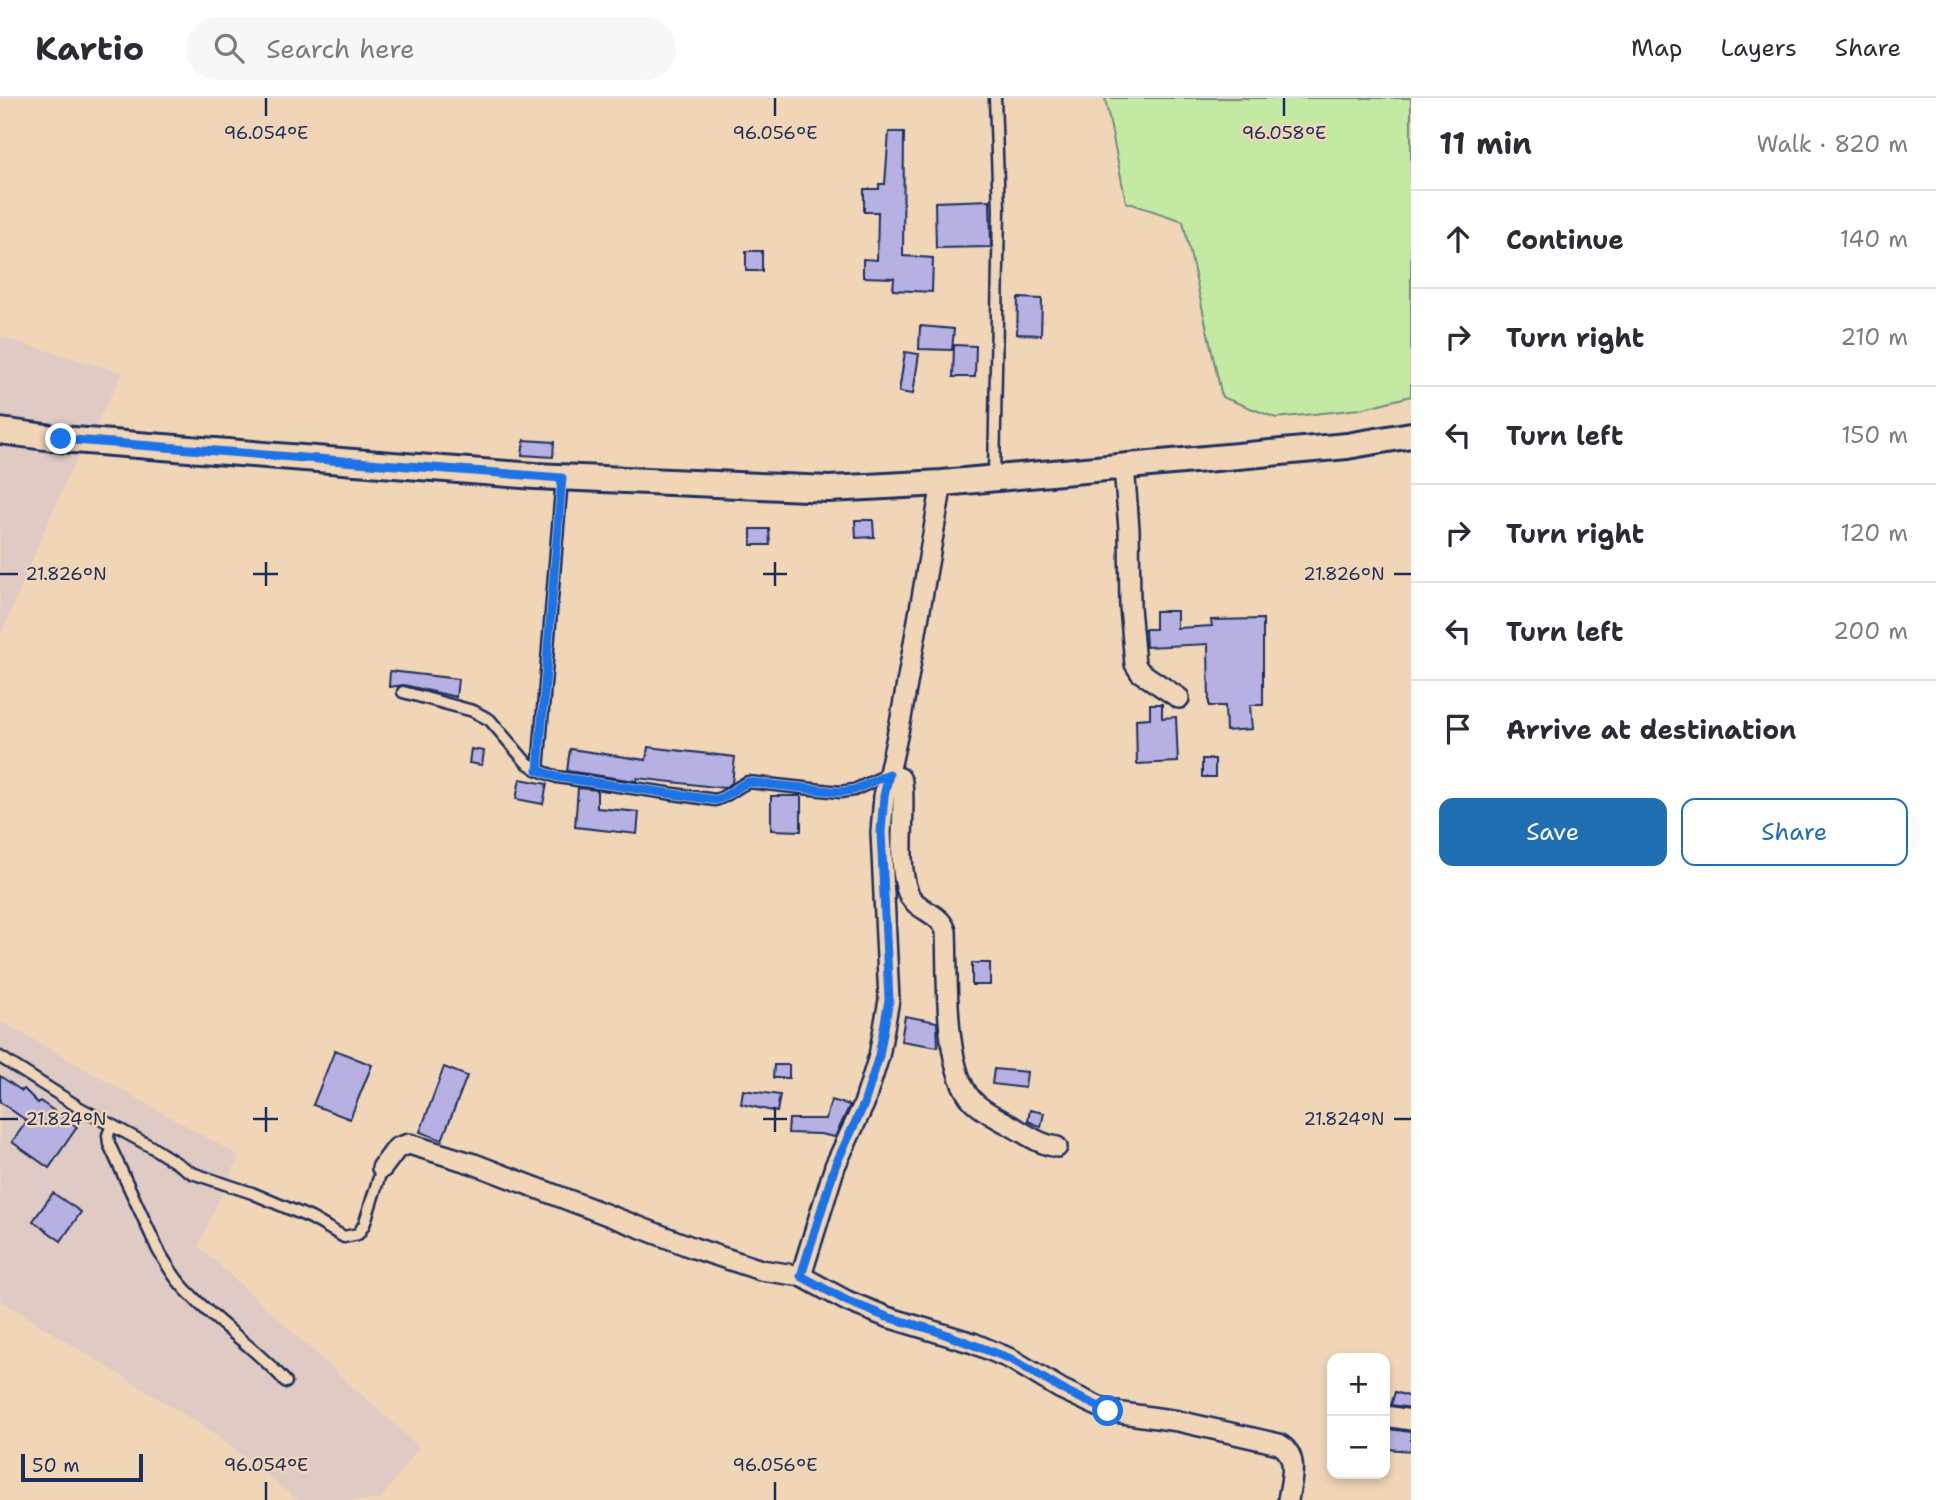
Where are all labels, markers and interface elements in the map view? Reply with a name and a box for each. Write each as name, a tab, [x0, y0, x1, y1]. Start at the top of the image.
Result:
search box	[186, 17, 676, 80]
text: Kartio	[35, 26, 144, 71]
icon: search	[210, 29, 248, 67]
text: Search here	[266, 31, 415, 66]
text: Map	[1631, 32, 1682, 64]
text: Layers	[1720, 32, 1797, 64]
text: Share	[1835, 32, 1901, 64]
text: 96.054°E	[224, 121, 308, 145]
text: 96.056°E	[733, 121, 817, 145]
text: 96.058°E	[1242, 121, 1326, 145]
text: 11 min	[1439, 123, 1532, 164]
text: Walk · 820 m	[1756, 129, 1908, 159]
icon: ahead	[1439, 220, 1477, 258]
text: Continue	[1506, 222, 1624, 257]
text: 140 m	[1840, 224, 1908, 254]
icon: right	[1439, 318, 1477, 356]
text: Turn right	[1506, 320, 1644, 355]
text: 210 m	[1840, 322, 1908, 352]
icon: left	[1439, 416, 1477, 454]
text: Turn left	[1506, 418, 1623, 453]
text: 150 m	[1841, 420, 1908, 450]
route end	[45, 423, 76, 454]
icon: right	[1439, 514, 1477, 552]
text: Turn right	[1506, 516, 1644, 551]
text: 120 m	[1840, 518, 1908, 548]
text: 21.826°N	[25, 562, 107, 586]
text: 21.826°N	[1303, 562, 1385, 586]
icon: left	[1439, 612, 1477, 650]
text: Turn left	[1506, 614, 1623, 649]
text: 200 m	[1833, 616, 1908, 646]
icon: arrive	[1439, 710, 1477, 748]
text: Arrive at destination	[1506, 712, 1796, 747]
button: Save	[1439, 798, 1667, 866]
button: Share	[1681, 798, 1908, 866]
text: 21.824°N	[25, 1107, 107, 1131]
text: 21.824°N	[1303, 1107, 1385, 1131]
map controls	[1327, 1353, 1390, 1479]
button: +	[1327, 1353, 1390, 1416]
route start	[1092, 1395, 1123, 1426]
button: −	[1327, 1416, 1390, 1479]
scale bar	[21, 1451, 144, 1483]
text: 50 m	[32, 1453, 80, 1478]
text: 96.054°E	[224, 1453, 308, 1477]
text: 96.056°E	[733, 1453, 817, 1477]

